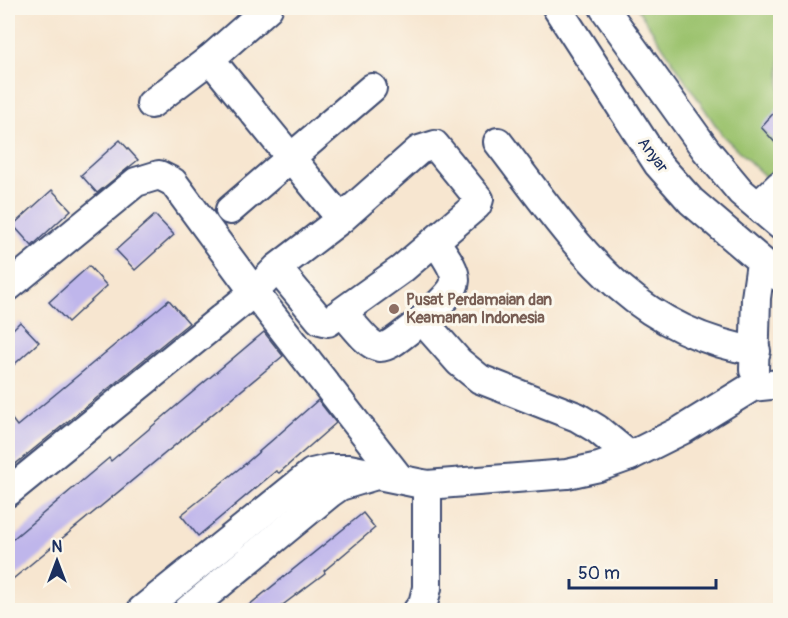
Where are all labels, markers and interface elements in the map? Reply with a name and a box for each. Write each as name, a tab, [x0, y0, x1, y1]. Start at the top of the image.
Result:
street label: Anyar	[633, 133, 673, 177]
place label: Pusat Perdamaian dan Keamanan Indonesia	[406, 290, 552, 328]
marker: Pusat Perdamaian dan Keamanan Indonesia	[387, 302, 401, 316]
north arrow	[27, 531, 87, 591]
text: N	[52, 537, 63, 557]
scale bar	[569, 552, 716, 590]
text: 50 m	[578, 562, 620, 585]

